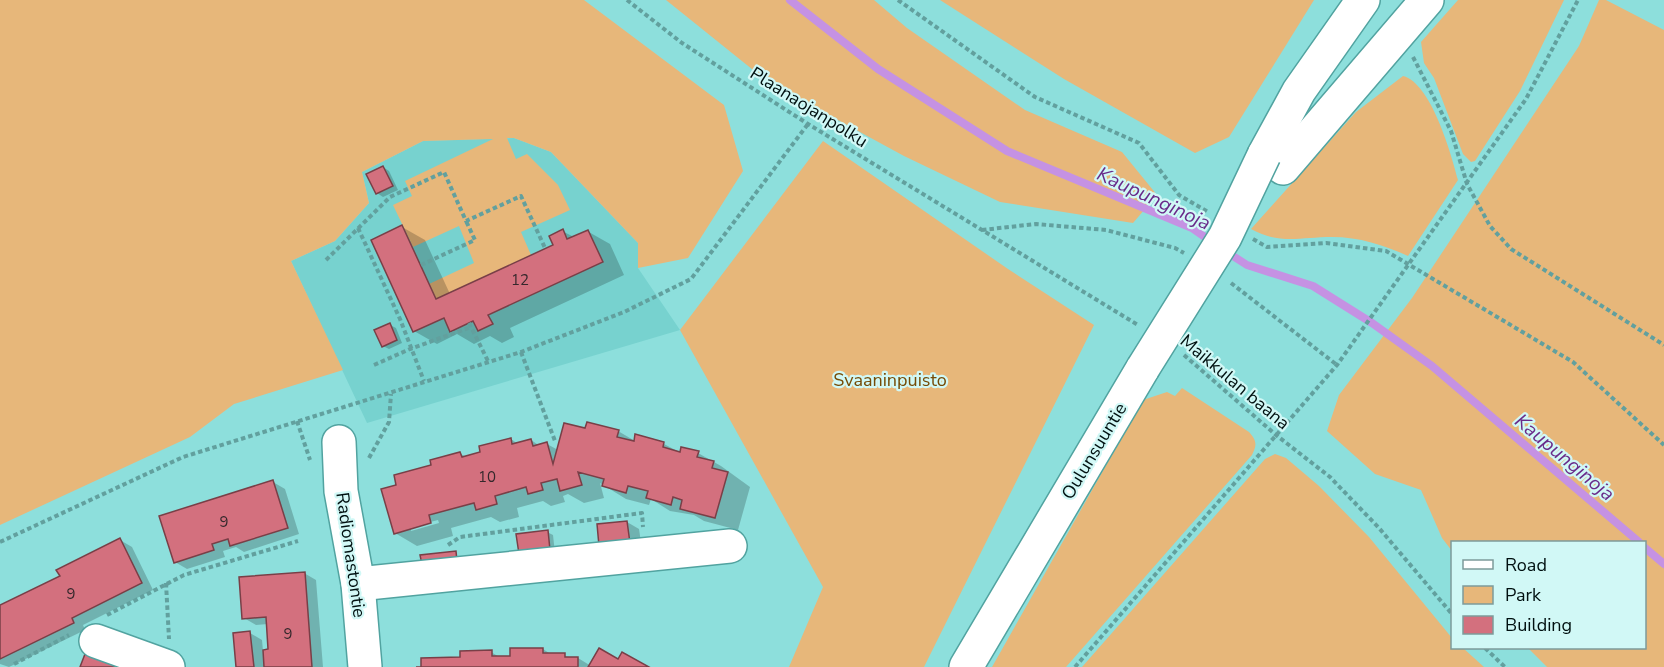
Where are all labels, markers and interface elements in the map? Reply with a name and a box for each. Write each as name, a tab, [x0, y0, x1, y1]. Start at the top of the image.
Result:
street label: Plaanaojanpolku	[746, 61, 872, 153]
water label: Kaupunginoja	[1092, 160, 1215, 237]
house number: 12	[511, 270, 529, 290]
street label: Maikkulan baana	[1175, 329, 1295, 435]
park label: Svaaninpuisto	[833, 368, 947, 392]
street label: Oulunsuuntie	[1056, 398, 1132, 504]
water label: Kaupunginoja	[1509, 408, 1620, 507]
house number: 10	[478, 467, 496, 487]
street label: Radiomastontie	[330, 491, 372, 619]
house number: 9	[219, 512, 229, 532]
legend	[1451, 541, 1646, 649]
text: Road	[1505, 553, 1547, 577]
text: Park	[1505, 583, 1542, 607]
house number: 9	[66, 584, 76, 604]
text: Building	[1505, 613, 1572, 637]
house number: 9	[283, 624, 293, 644]

